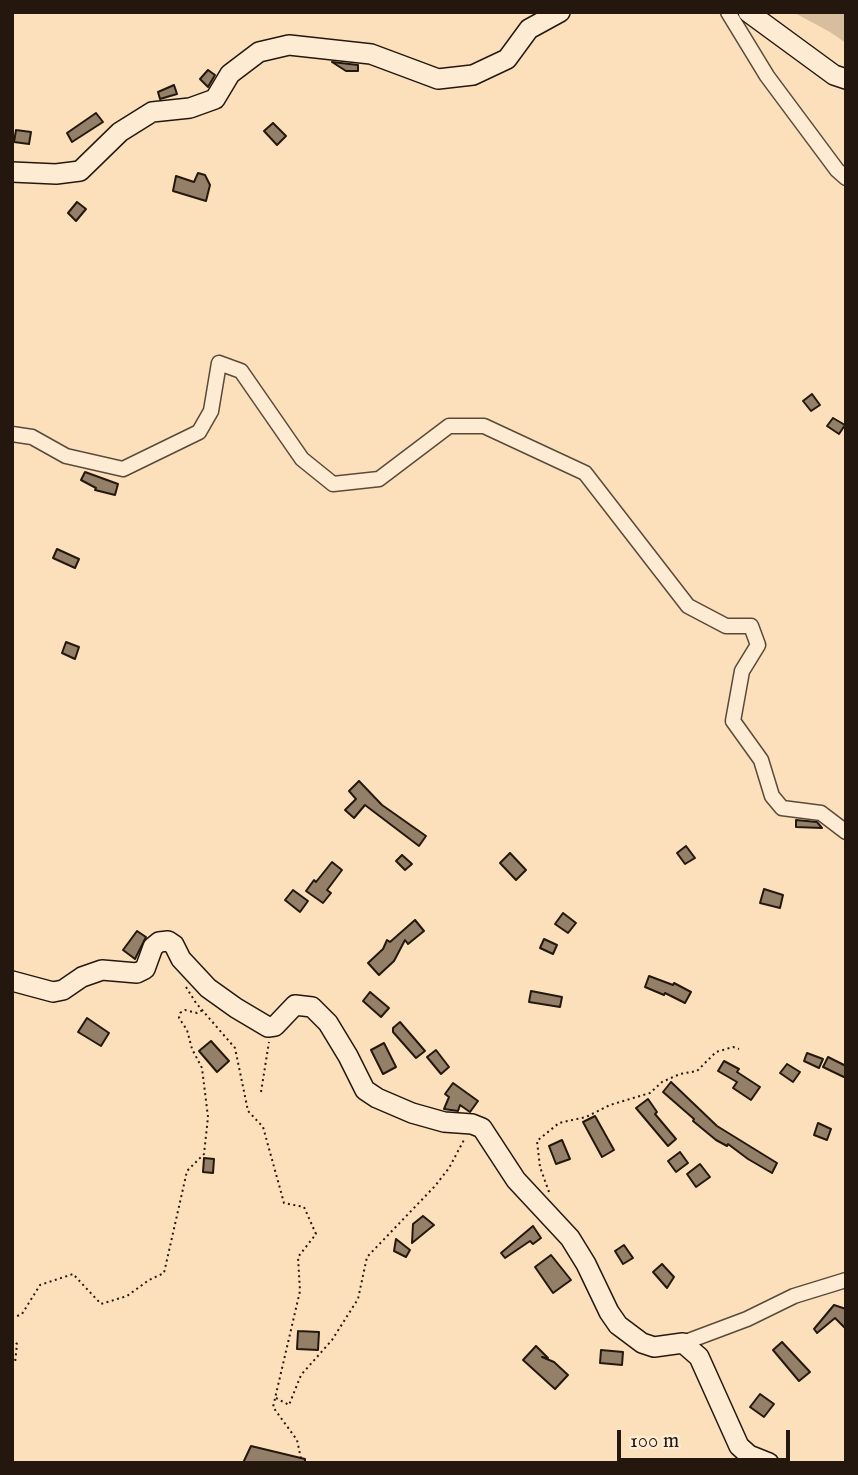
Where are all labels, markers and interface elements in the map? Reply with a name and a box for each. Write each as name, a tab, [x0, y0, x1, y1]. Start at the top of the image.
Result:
scale bar	[620, 1416, 793, 1460]
text: 100 m	[630, 1428, 679, 1455]

